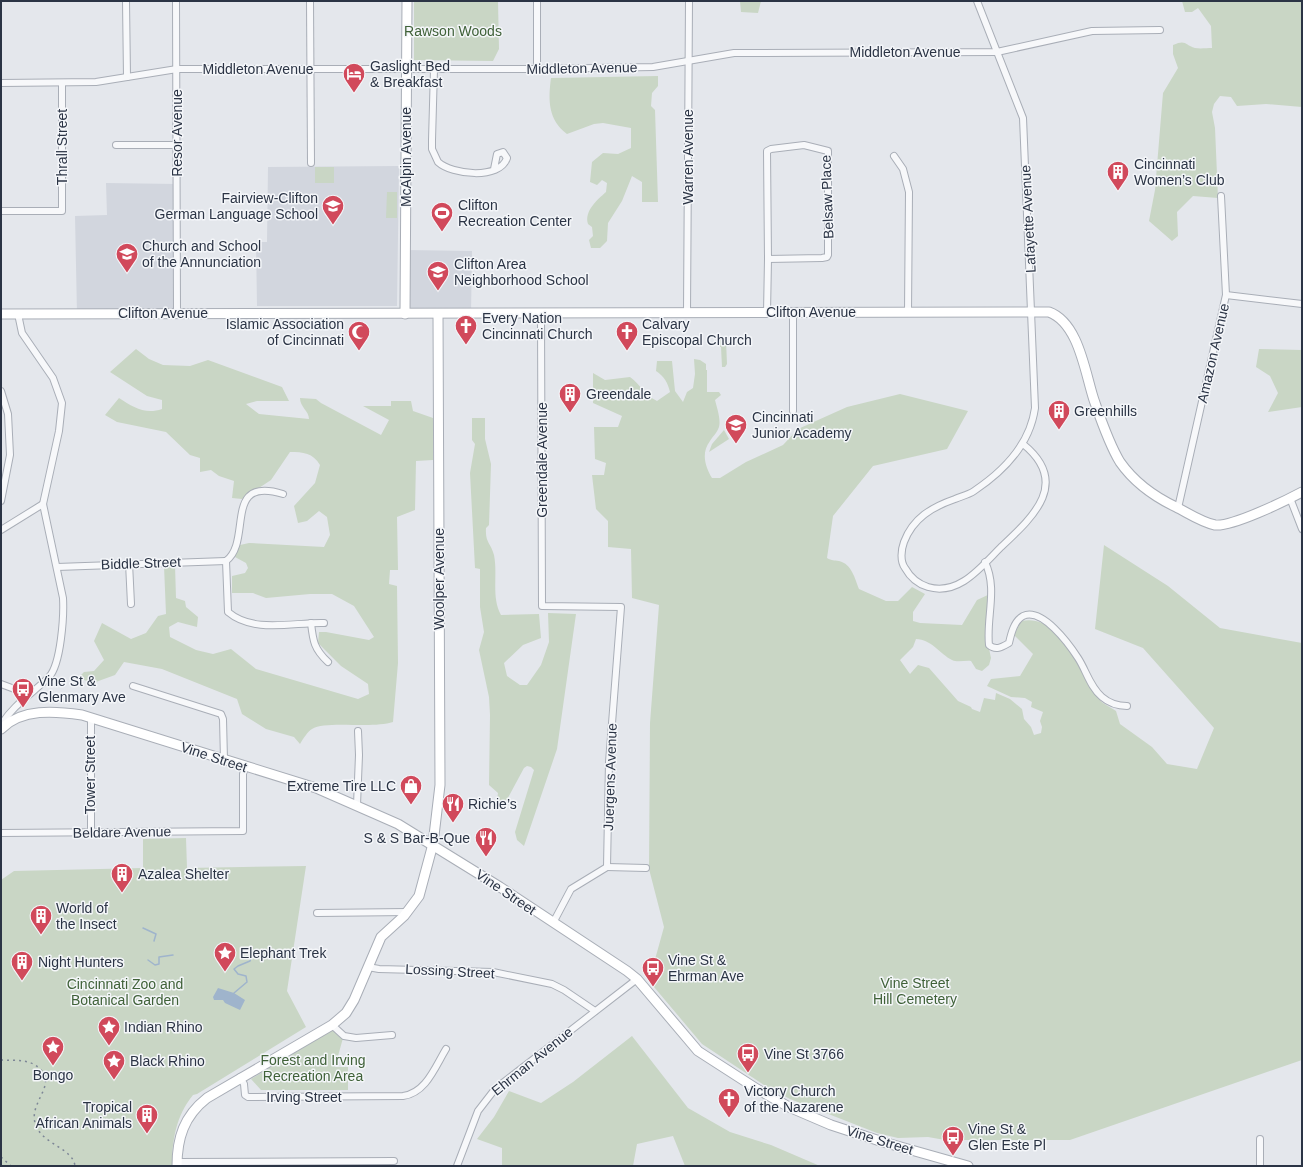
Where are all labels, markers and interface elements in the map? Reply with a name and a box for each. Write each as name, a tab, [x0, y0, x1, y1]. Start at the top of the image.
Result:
park label: Rawson Woods	[404, 23, 502, 39]
street label: Middleton Avenue	[849, 44, 961, 60]
place label: Gaslight Bed & Breakfast	[370, 58, 450, 90]
street label: Middleton Avenue	[526, 59, 638, 77]
street label: Middleton Avenue	[202, 61, 314, 77]
hotel icon: Gaslight Bed & Breakfast	[341, 61, 367, 94]
street label: Resor Avenue	[169, 89, 185, 177]
street label: McAlpin Avenue	[398, 107, 414, 207]
street label: Thrall Street	[54, 109, 70, 185]
street label: Warren Avenue	[680, 109, 696, 205]
street label: Belsaw Place	[818, 155, 836, 239]
place label: Cincinnati Women’s Club	[1134, 156, 1225, 188]
building icon: Cincinnati Women’s Club	[1105, 159, 1131, 192]
street label: Lafayette Avenue	[1017, 164, 1039, 273]
place label: Fairview-Clifton German Language School	[155, 190, 318, 222]
school or university icon: Fairview-Clifton German Language School	[320, 193, 346, 226]
place label: Clifton Recreation Center	[458, 197, 572, 229]
sports icon: Clifton Recreation Center	[429, 200, 455, 233]
place label: Church and School of the Annunciation	[142, 238, 261, 270]
school or university icon: Church and School of the Annunciation	[114, 241, 140, 274]
place label: Clifton Area Neighborhood School	[454, 256, 589, 288]
school or university icon: Clifton Area Neighborhood School	[425, 259, 451, 292]
street label: Amazon Avenue	[1194, 301, 1232, 404]
street label: Clifton Avenue	[766, 304, 856, 320]
street label: Clifton Avenue	[118, 305, 208, 321]
place label: Every Nation Cincinnati Church	[482, 310, 593, 342]
church icon: Every Nation Cincinnati Church	[453, 313, 479, 346]
place label: Islamic Association of Cincinnati	[226, 316, 344, 348]
place label: Calvary Episcopal Church	[642, 316, 752, 348]
mosque icon: Islamic Association of Cincinnati	[346, 319, 372, 352]
church icon: Calvary Episcopal Church	[614, 319, 640, 352]
building icon: Greendale	[557, 381, 583, 414]
place label: Greendale	[586, 386, 652, 402]
building icon: Greenhills	[1046, 398, 1072, 431]
street label: Greendale Avenue	[534, 402, 550, 518]
place label: Greenhills	[1074, 403, 1137, 419]
place label: Cincinnati Junior Academy	[752, 409, 852, 441]
school or university icon: Cincinnati Junior Academy	[723, 412, 749, 445]
street label: Woolper Avenue	[431, 528, 447, 630]
street label: Biddle Street	[101, 554, 181, 572]
place label: Vine St & Glenmary Ave	[38, 673, 126, 705]
bus stop icon: Vine St & Glenmary Ave	[10, 676, 36, 709]
street label: Juergens Avenue	[600, 723, 620, 831]
street label: Tower Street	[82, 736, 98, 814]
street label: Vine Street	[179, 739, 249, 775]
shop icon: Extreme Tire LLC	[398, 773, 424, 806]
place label: Extreme Tire LLC	[287, 778, 396, 794]
restaurant icon: Richie’s	[440, 791, 466, 824]
place label: Richie’s	[468, 796, 517, 812]
street label: Beldare Avenue	[73, 823, 172, 841]
restaurant icon: S & S Bar-B-Que	[473, 825, 499, 858]
place label: S & S Bar-B-Que	[363, 830, 470, 846]
building icon: Azalea Shelter	[109, 861, 135, 894]
place label: Azalea Shelter	[138, 866, 229, 882]
street label: Vine Street	[473, 866, 539, 918]
place label: World of the Insect	[56, 900, 117, 932]
building icon: World of the Insect	[28, 903, 54, 936]
place icon: Elephant Trek	[212, 940, 238, 973]
place label: Elephant Trek	[240, 945, 327, 961]
building icon: Night Hunters	[9, 949, 35, 982]
place label: Vine St & Ehrman Ave	[668, 952, 744, 984]
place label: Night Hunters	[38, 954, 124, 970]
bus stop icon: Vine St & Ehrman Ave	[640, 955, 666, 988]
street label: Lossing Street	[405, 961, 495, 981]
park label: Vine Street Hill Cemetery	[873, 975, 957, 1007]
park label: Cincinnati Zoo and Botanical Garden	[67, 976, 183, 1008]
place icon: Indian Rhino	[96, 1014, 122, 1047]
place label: Indian Rhino	[124, 1019, 203, 1035]
street label: Ehrman Avenue	[488, 1023, 576, 1098]
place icon: Bongo	[40, 1034, 66, 1067]
bus stop icon: Vine St 3766	[735, 1041, 761, 1074]
place label: Vine St 3766	[764, 1046, 844, 1062]
place icon: Black Rhino	[101, 1048, 127, 1081]
park label: Forest and Irving Recreation Area	[260, 1052, 366, 1084]
place label: Black Rhino	[130, 1053, 205, 1069]
place label: Bongo	[33, 1067, 73, 1083]
place label: Victory Church of the Nazarene	[744, 1083, 844, 1115]
church icon: Victory Church of the Nazarene	[716, 1086, 742, 1119]
street label: Irving Street	[266, 1089, 342, 1105]
place label: Tropical African Animals	[36, 1099, 132, 1131]
building icon: Tropical African Animals	[134, 1102, 160, 1135]
place label: Vine St & Glen Este Pl	[968, 1121, 1046, 1153]
street label: Vine Street	[845, 1122, 915, 1158]
bus stop icon: Vine St & Glen Este Pl	[940, 1124, 966, 1157]

